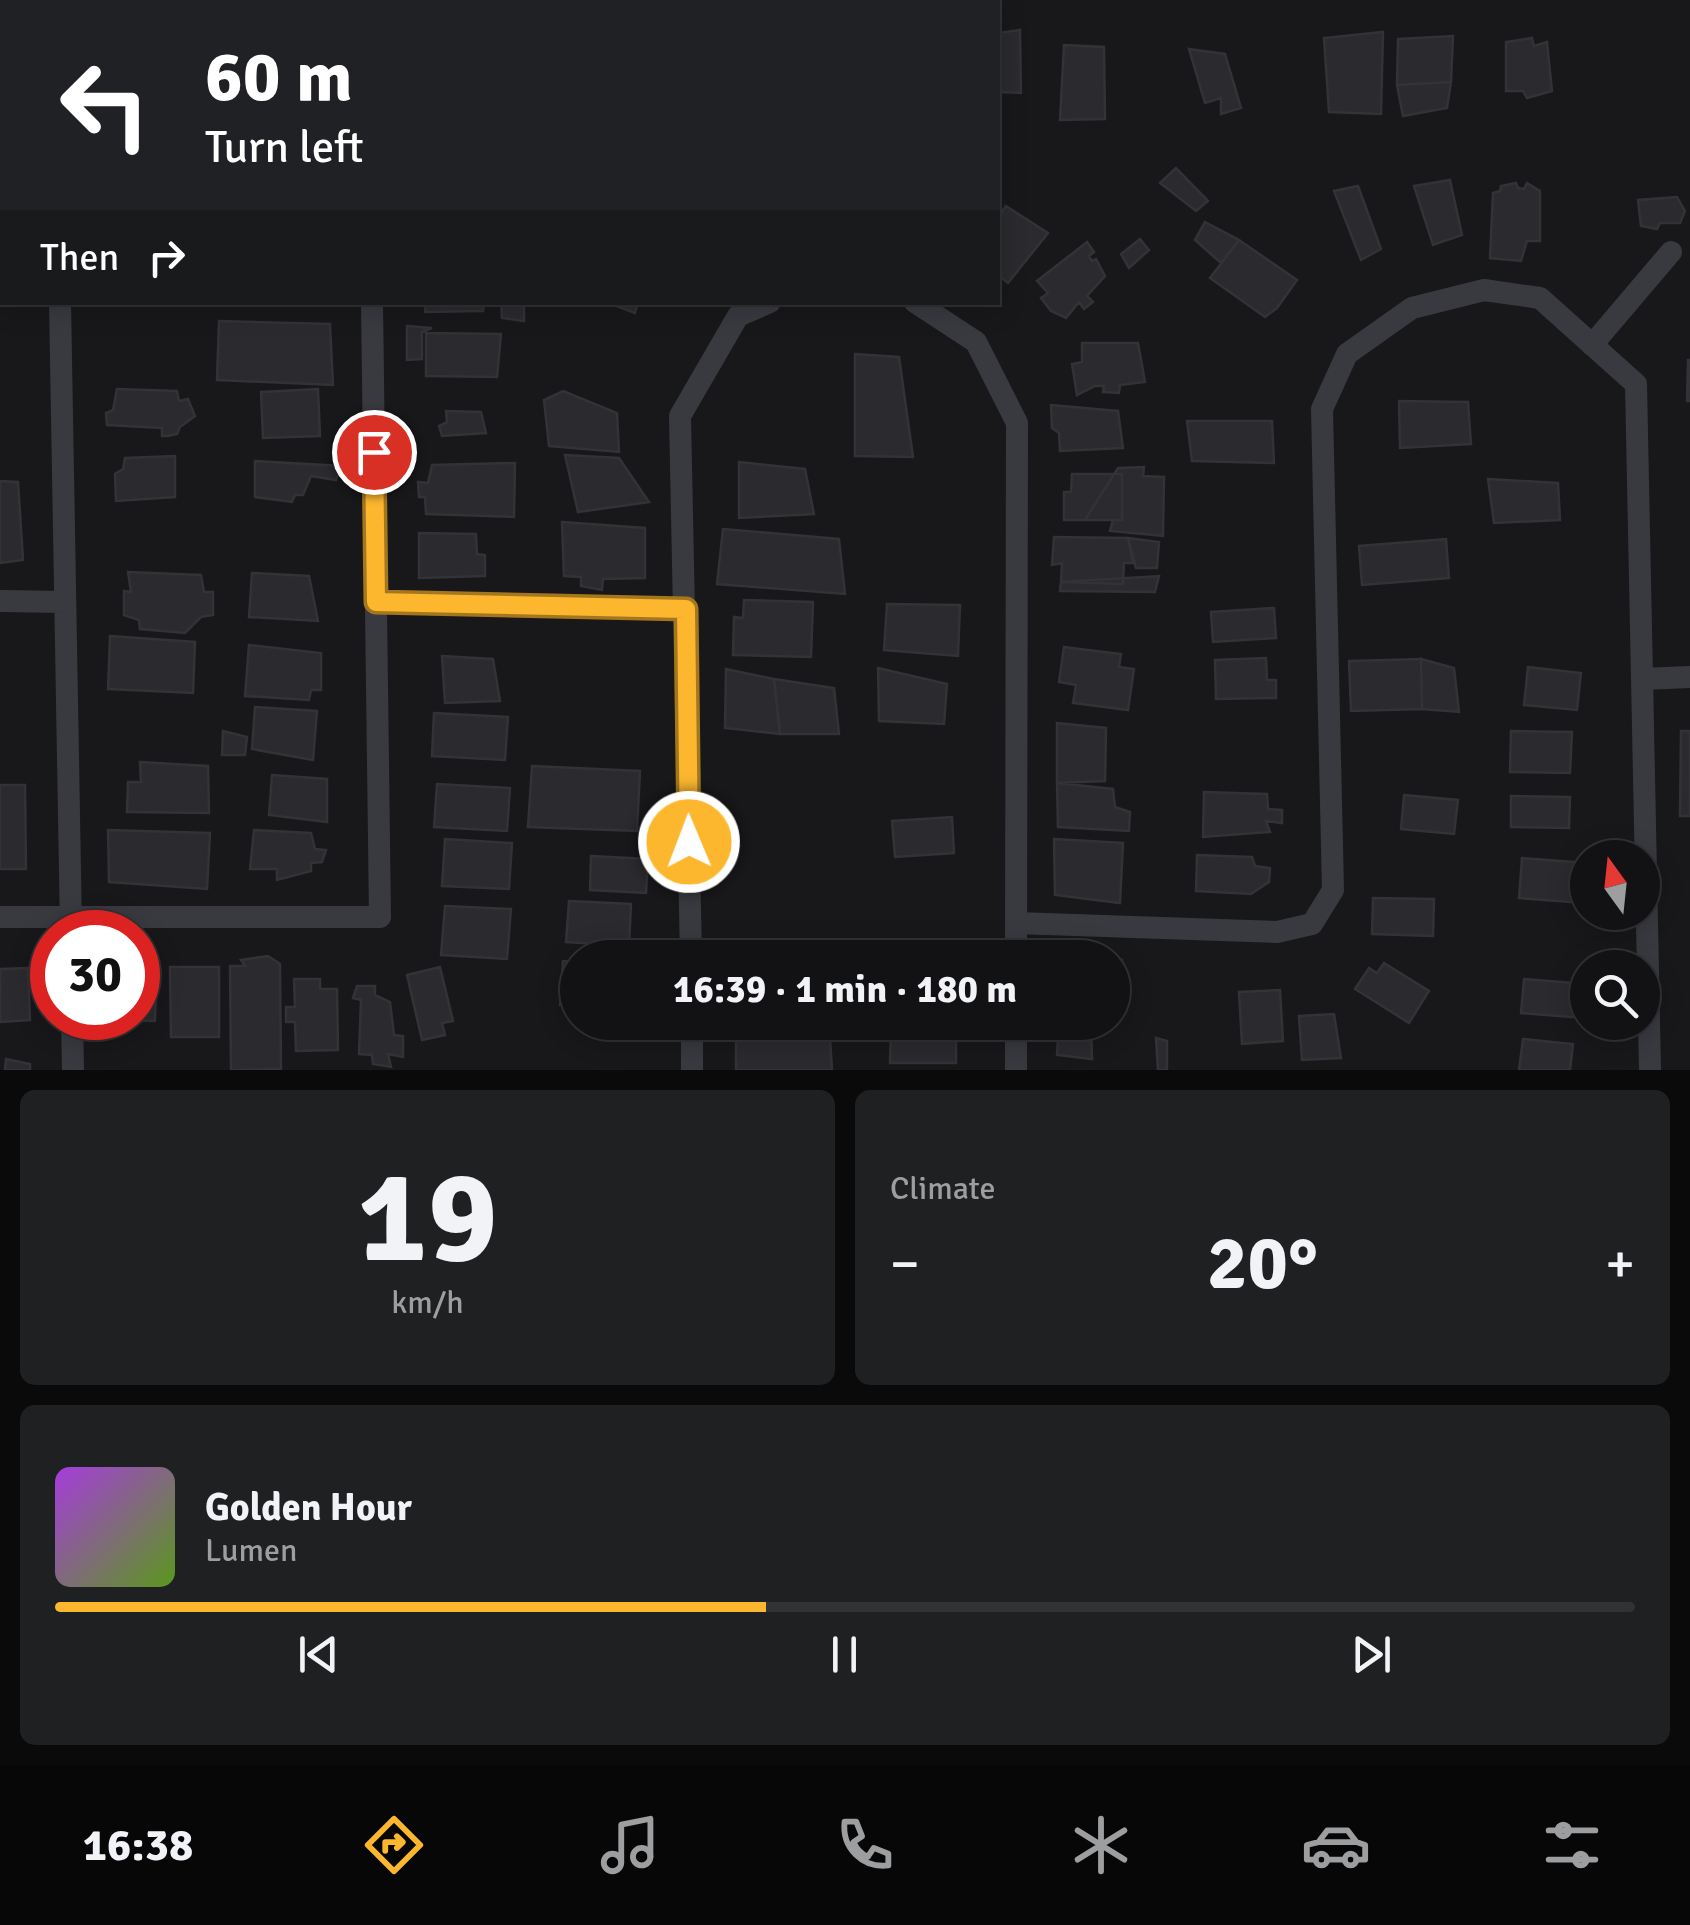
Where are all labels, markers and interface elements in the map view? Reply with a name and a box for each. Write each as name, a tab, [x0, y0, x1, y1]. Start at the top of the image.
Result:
text: 60 m	[205, 34, 353, 120]
icon: left	[40, 40, 170, 170]
text: Turn left	[205, 120, 364, 175]
icon: right	[139, 230, 194, 285]
text: Then	[40, 234, 119, 281]
pin	[332, 410, 417, 495]
icon: arrive	[347, 425, 402, 480]
position arrow	[637, 790, 741, 894]
north arrow	[1570, 840, 1660, 930]
map controls	[1570, 840, 1660, 1040]
speed limit sign: 30	[30, 910, 160, 1040]
button: search	[1570, 950, 1660, 1040]
text: 16:39 · 1 min · 180 m	[673, 966, 1017, 1013]
text: 19	[357, 1138, 498, 1298]
text: Climate	[890, 1169, 996, 1208]
text: 20°	[1207, 1217, 1318, 1310]
text: −	[890, 1230, 920, 1298]
text: +	[1605, 1230, 1635, 1298]
text: km/h	[391, 1283, 464, 1322]
text: Golden Hour	[205, 1484, 412, 1531]
text: Lumen	[205, 1531, 297, 1570]
icon: previous	[291, 1627, 346, 1682]
icon: pause	[817, 1627, 872, 1682]
icon: next	[1344, 1627, 1399, 1682]
icon: directions	[359, 1810, 429, 1880]
icon: music	[595, 1810, 665, 1880]
icon: phone	[830, 1810, 900, 1880]
icon: climate	[1066, 1810, 1136, 1880]
icon: car	[1301, 1810, 1371, 1880]
icon: filters	[1537, 1810, 1607, 1880]
text: 16:38	[83, 1818, 193, 1873]

